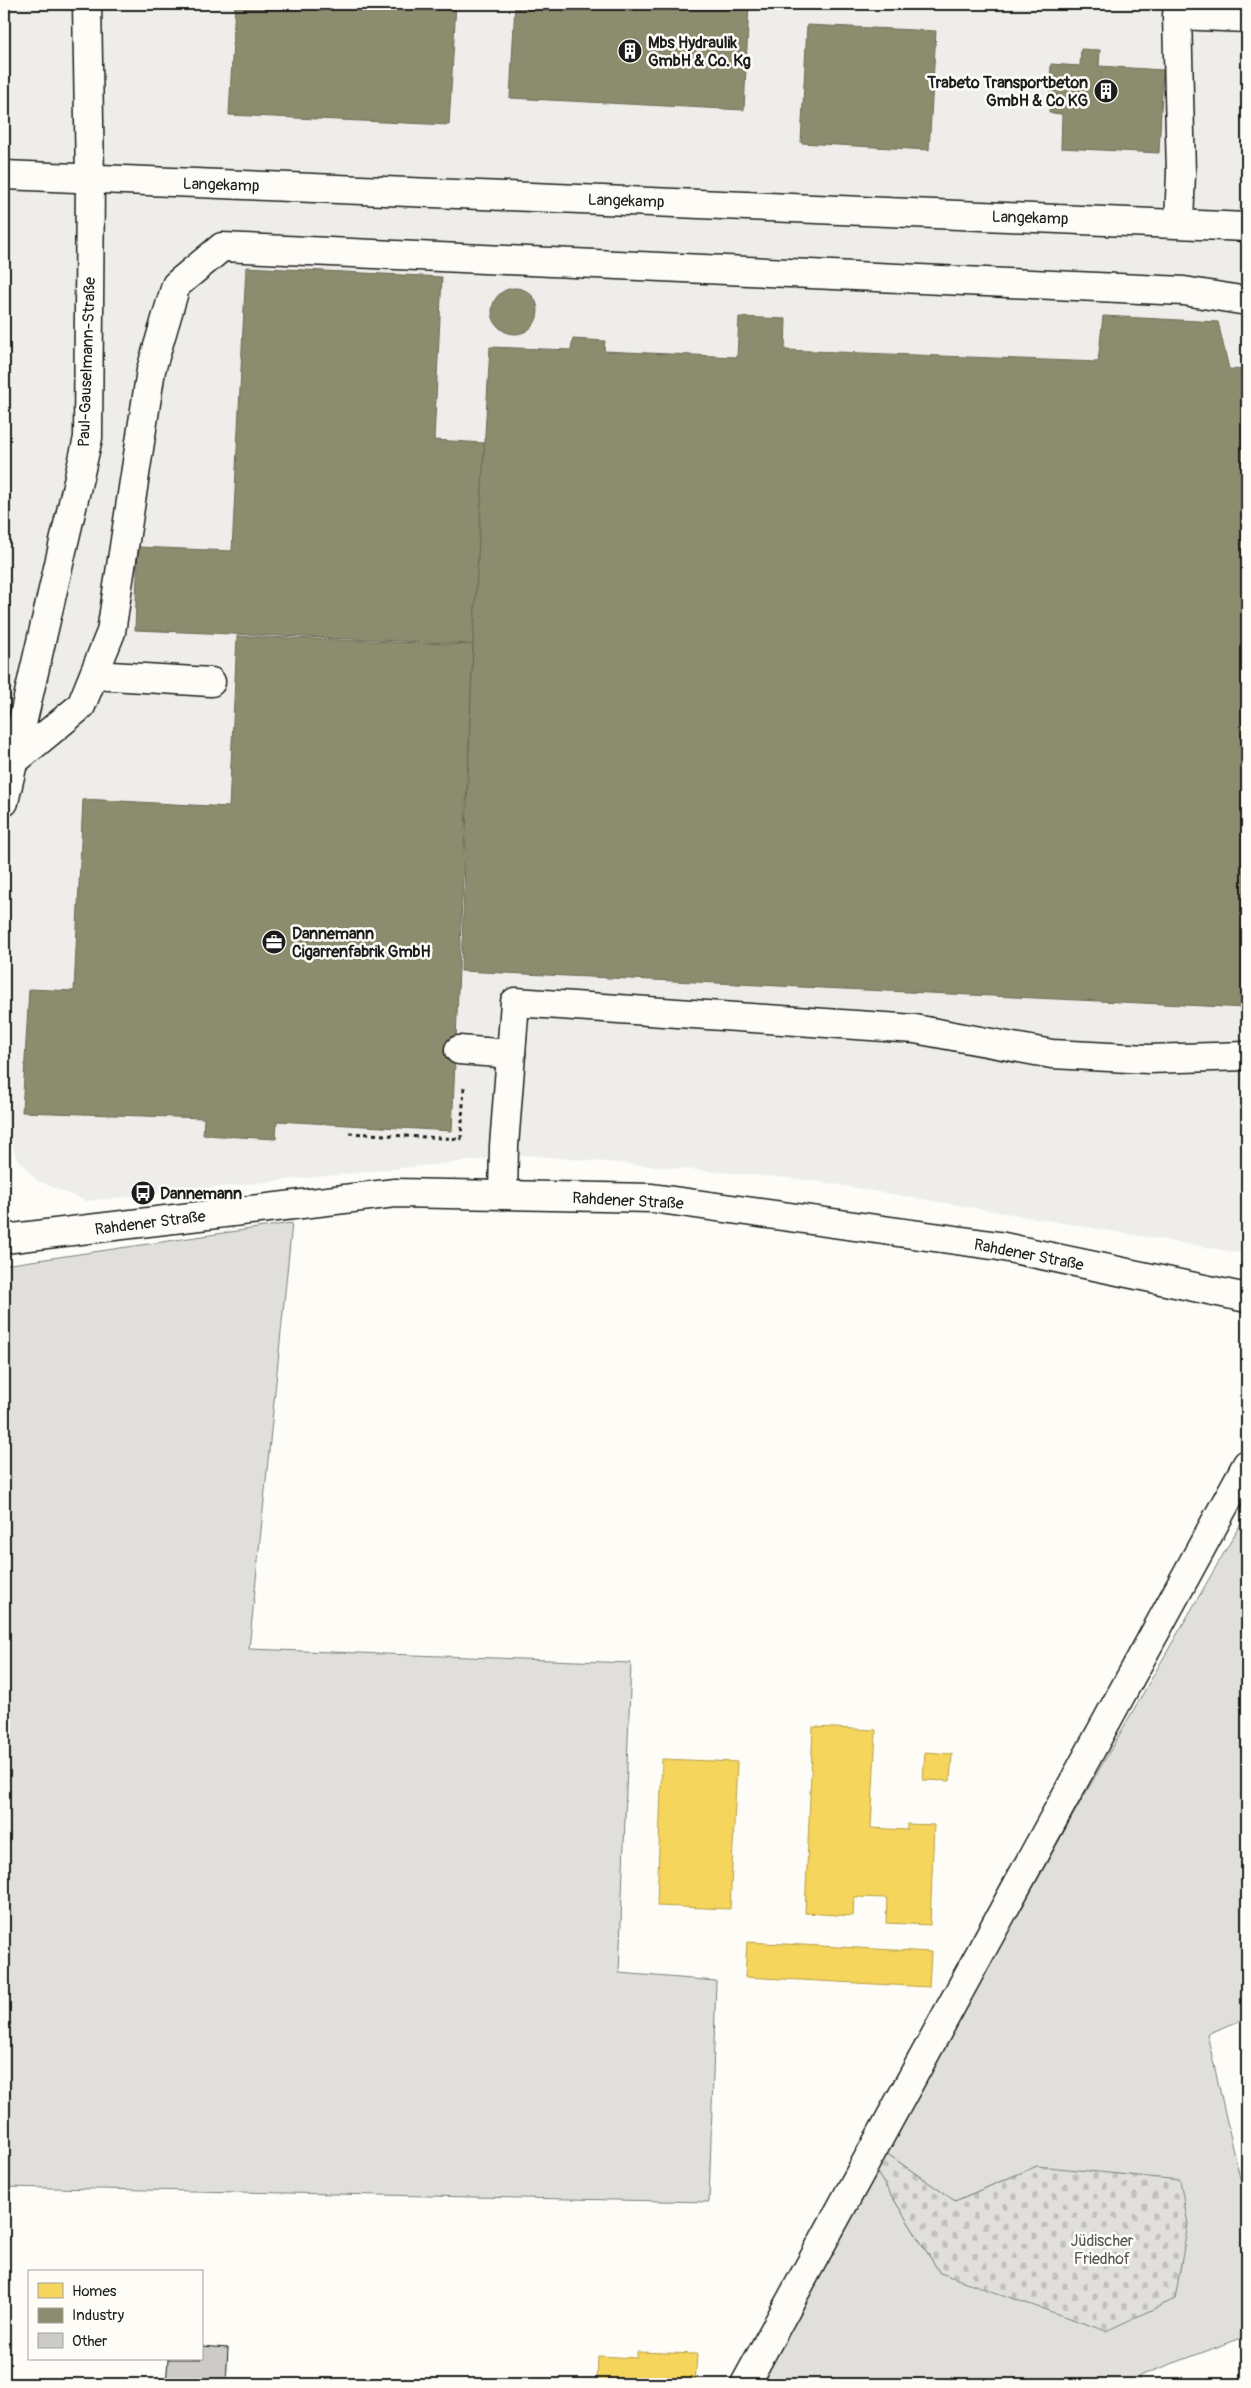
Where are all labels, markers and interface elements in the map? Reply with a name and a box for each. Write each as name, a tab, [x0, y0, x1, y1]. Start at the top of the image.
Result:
place label: Mbs Hydraulik GmbH & Co. Kg	[648, 33, 751, 71]
building icon: Mbs Hydraulik GmbH & Co. Kg	[617, 38, 643, 64]
place label: Trabeto Transportbeton GmbH & Co KG	[926, 73, 1088, 111]
building icon: Trabeto Transportbeton GmbH & Co KG	[1093, 78, 1119, 104]
street label: Langekamp	[182, 174, 260, 196]
street label: Langekamp	[587, 190, 665, 212]
street label: Langekamp	[991, 207, 1069, 229]
street label: Paul-Gauselmann-Straße	[74, 277, 100, 447]
place label: Dannemann Cigarrenfabrik GmbH	[292, 924, 431, 962]
office icon: Dannemann Cigarrenfabrik GmbH	[261, 929, 287, 955]
bus stop icon: Dannemann	[130, 1180, 156, 1206]
place label: Dannemann	[160, 1184, 242, 1204]
street label: Rahdener Straße	[572, 1188, 684, 1214]
street label: Rahdener Straße	[94, 1206, 207, 1240]
street label: Rahdener Straße	[972, 1235, 1086, 1275]
park label: Jüdischer Friedhof	[1070, 2231, 1134, 2269]
legend	[28, 2270, 202, 2360]
text: Homes	[72, 2282, 117, 2301]
text: Industry	[72, 2306, 125, 2325]
text: Other	[72, 2332, 108, 2351]

